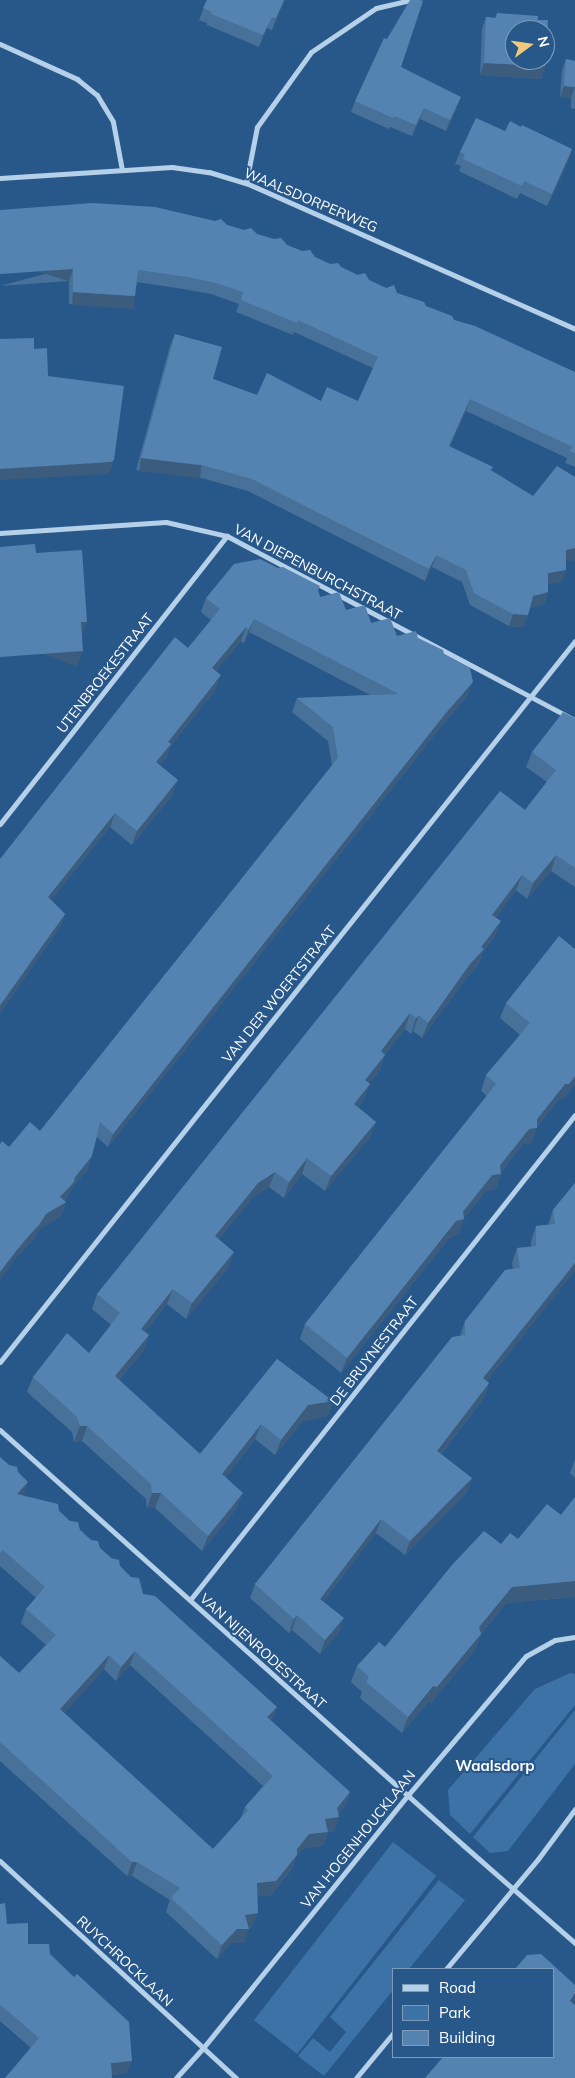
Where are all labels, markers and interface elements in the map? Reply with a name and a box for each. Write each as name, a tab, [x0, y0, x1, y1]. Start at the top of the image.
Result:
north arrow	[505, 20, 555, 70]
text: N	[534, 34, 554, 49]
street label: WAALSDORPERWEG	[242, 164, 380, 236]
street label: VAN DIEPENBURCHSTRAAT	[231, 521, 405, 623]
street label: UTENBROEKESTRAAT	[53, 610, 157, 736]
street label: VAN DER WOERTSTRAAT	[218, 922, 340, 1066]
street label: DE BRUYNESTRAAT	[326, 1293, 422, 1409]
street label: VAN NIJENRODESTRAAT	[196, 1590, 330, 1712]
district label: Waalsdorp	[455, 1757, 535, 1775]
street label: VAN HOGENHOUCKLAAN	[297, 1767, 419, 1911]
street label: RUYCHROCKLAAN	[73, 1912, 177, 2010]
legend	[392, 1968, 555, 2058]
text: Road	[439, 1978, 476, 1997]
text: Park	[439, 2003, 471, 2022]
text: Building	[439, 2028, 495, 2047]

